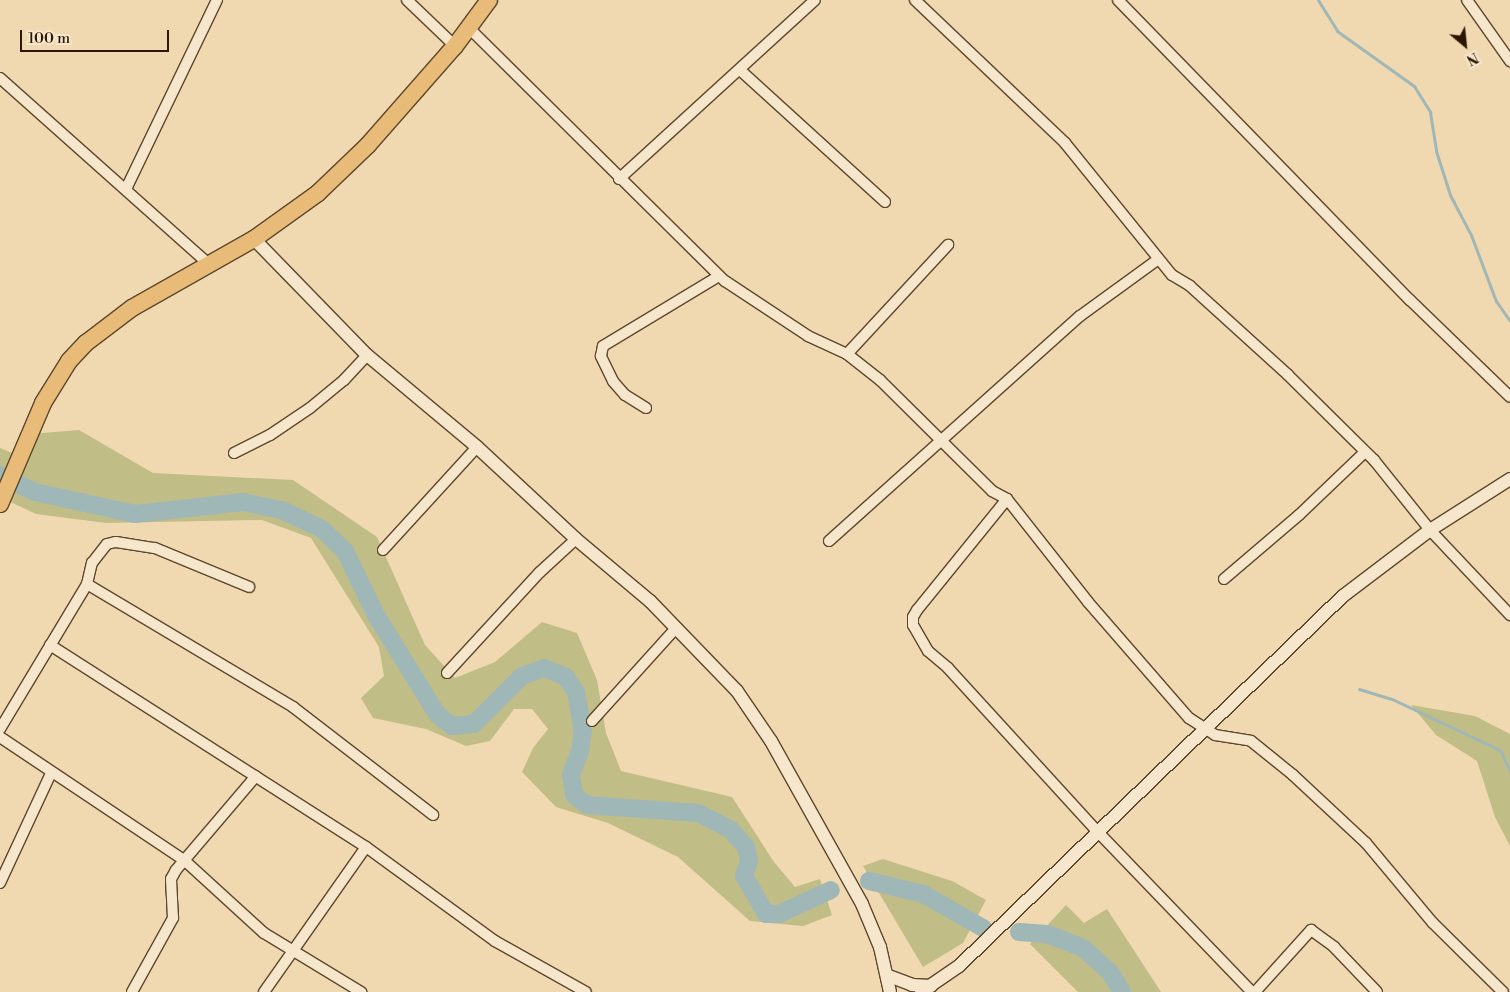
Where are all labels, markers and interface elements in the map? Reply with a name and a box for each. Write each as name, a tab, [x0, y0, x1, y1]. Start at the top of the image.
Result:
scale bar	[22, 20, 171, 52]
north arrow	[1440, 20, 1490, 70]
text: 100 m	[28, 29, 70, 48]
text: N	[1463, 48, 1481, 69]

